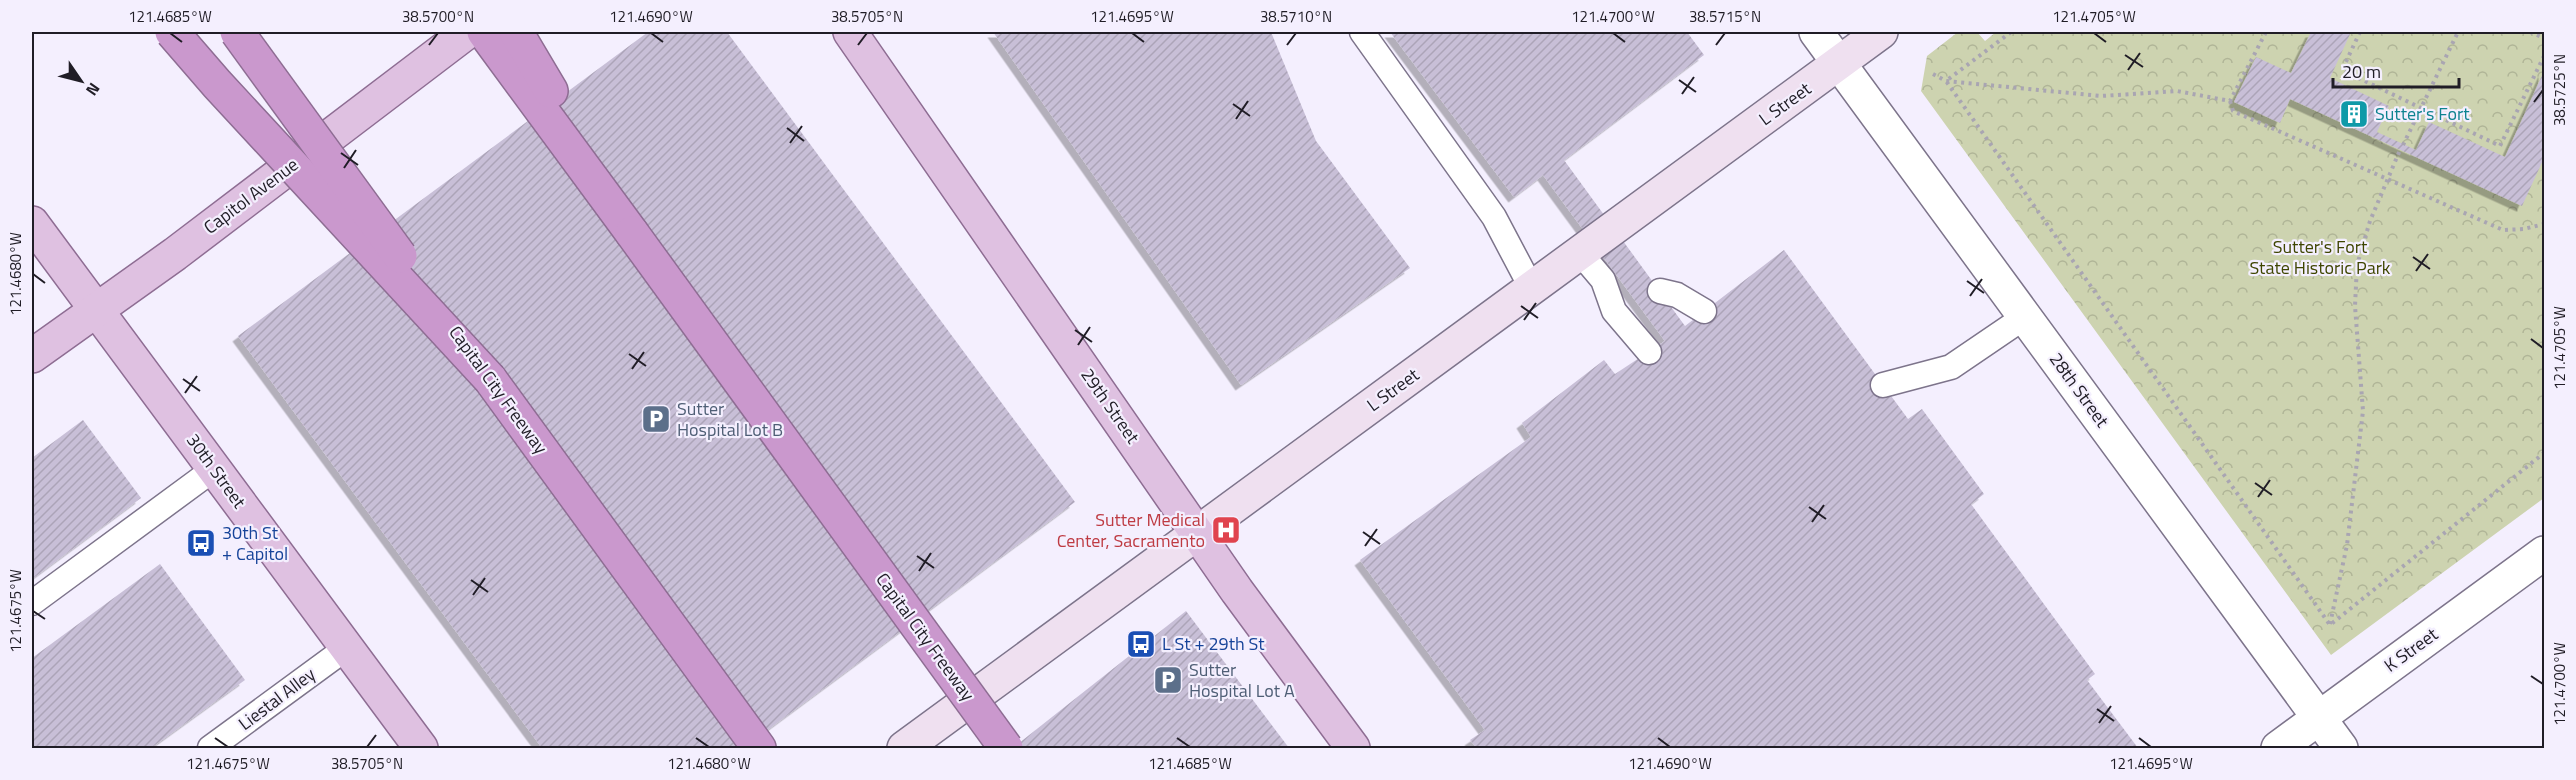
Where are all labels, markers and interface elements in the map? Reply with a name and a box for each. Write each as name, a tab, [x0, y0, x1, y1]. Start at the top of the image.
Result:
text: 121.4685°W	[128, 5, 212, 28]
text: 38.5700°N	[402, 5, 474, 28]
text: 121.4690°W	[609, 5, 693, 28]
text: 38.5705°N	[831, 5, 903, 28]
text: 121.4695°W	[1090, 5, 1174, 28]
text: 38.5710°N	[1260, 5, 1332, 28]
text: 121.4700°W	[1571, 5, 1655, 28]
text: 38.5715°N	[1689, 5, 1761, 28]
text: 121.4705°W	[2052, 5, 2136, 28]
north arrow	[51, 51, 111, 111]
scale bar	[2333, 51, 2459, 89]
text: 38.5725°N	[2548, 54, 2571, 126]
text: 20 m	[2342, 58, 2381, 85]
street label: L Street	[1753, 75, 1817, 132]
text: N	[80, 78, 106, 101]
building icon: Sutter's Fort	[2338, 98, 2370, 130]
place label: Sutter's Fort	[2375, 100, 2470, 127]
street label: Capitol Avenue	[198, 151, 304, 240]
text: 121.4680°W	[4, 232, 27, 316]
park label: Sutter's Fort State Historic Park	[2249, 233, 2391, 281]
text: 121.4705°W	[2548, 306, 2571, 390]
street label: Capital City Freeway	[443, 320, 554, 460]
street label: 28th Street	[2043, 347, 2116, 433]
street label: L Street	[1361, 361, 1425, 418]
street label: 29th Street	[1075, 363, 1147, 449]
place label: Sutter Hospital Lot B	[677, 395, 783, 443]
parking icon: Sutter Hospital Lot B	[640, 403, 672, 435]
street label: 30th Street	[180, 428, 253, 514]
place label: Sutter Medical Center, Sacramento	[1057, 506, 1205, 554]
hospital icon: Sutter Medical Center, Sacramento	[1210, 514, 1242, 546]
place label: 30th St + Capitol	[222, 519, 288, 567]
bus stop icon: 30th St + Capitol	[185, 527, 217, 559]
street label: Capital City Freeway	[870, 567, 981, 707]
text: 121.4675°W	[4, 569, 27, 653]
street label: K Street	[2378, 620, 2444, 678]
bus stop icon: L St + 29th St	[1125, 628, 1157, 660]
place label: L St + 29th St	[1162, 630, 1265, 657]
text: 121.4700°W	[2548, 642, 2571, 726]
place label: Sutter Hospital Lot A	[1189, 656, 1295, 704]
street label: Liestal Alley	[233, 661, 321, 737]
parking icon: Sutter Hospital Lot A	[1152, 664, 1184, 696]
text: 121.4675°W	[186, 752, 270, 775]
text: 38.5705°N	[331, 752, 403, 775]
text: 121.4680°W	[667, 752, 751, 775]
text: 121.4685°W	[1148, 752, 1232, 775]
text: 121.4690°W	[1628, 752, 1712, 775]
text: 121.4695°W	[2109, 752, 2193, 775]

